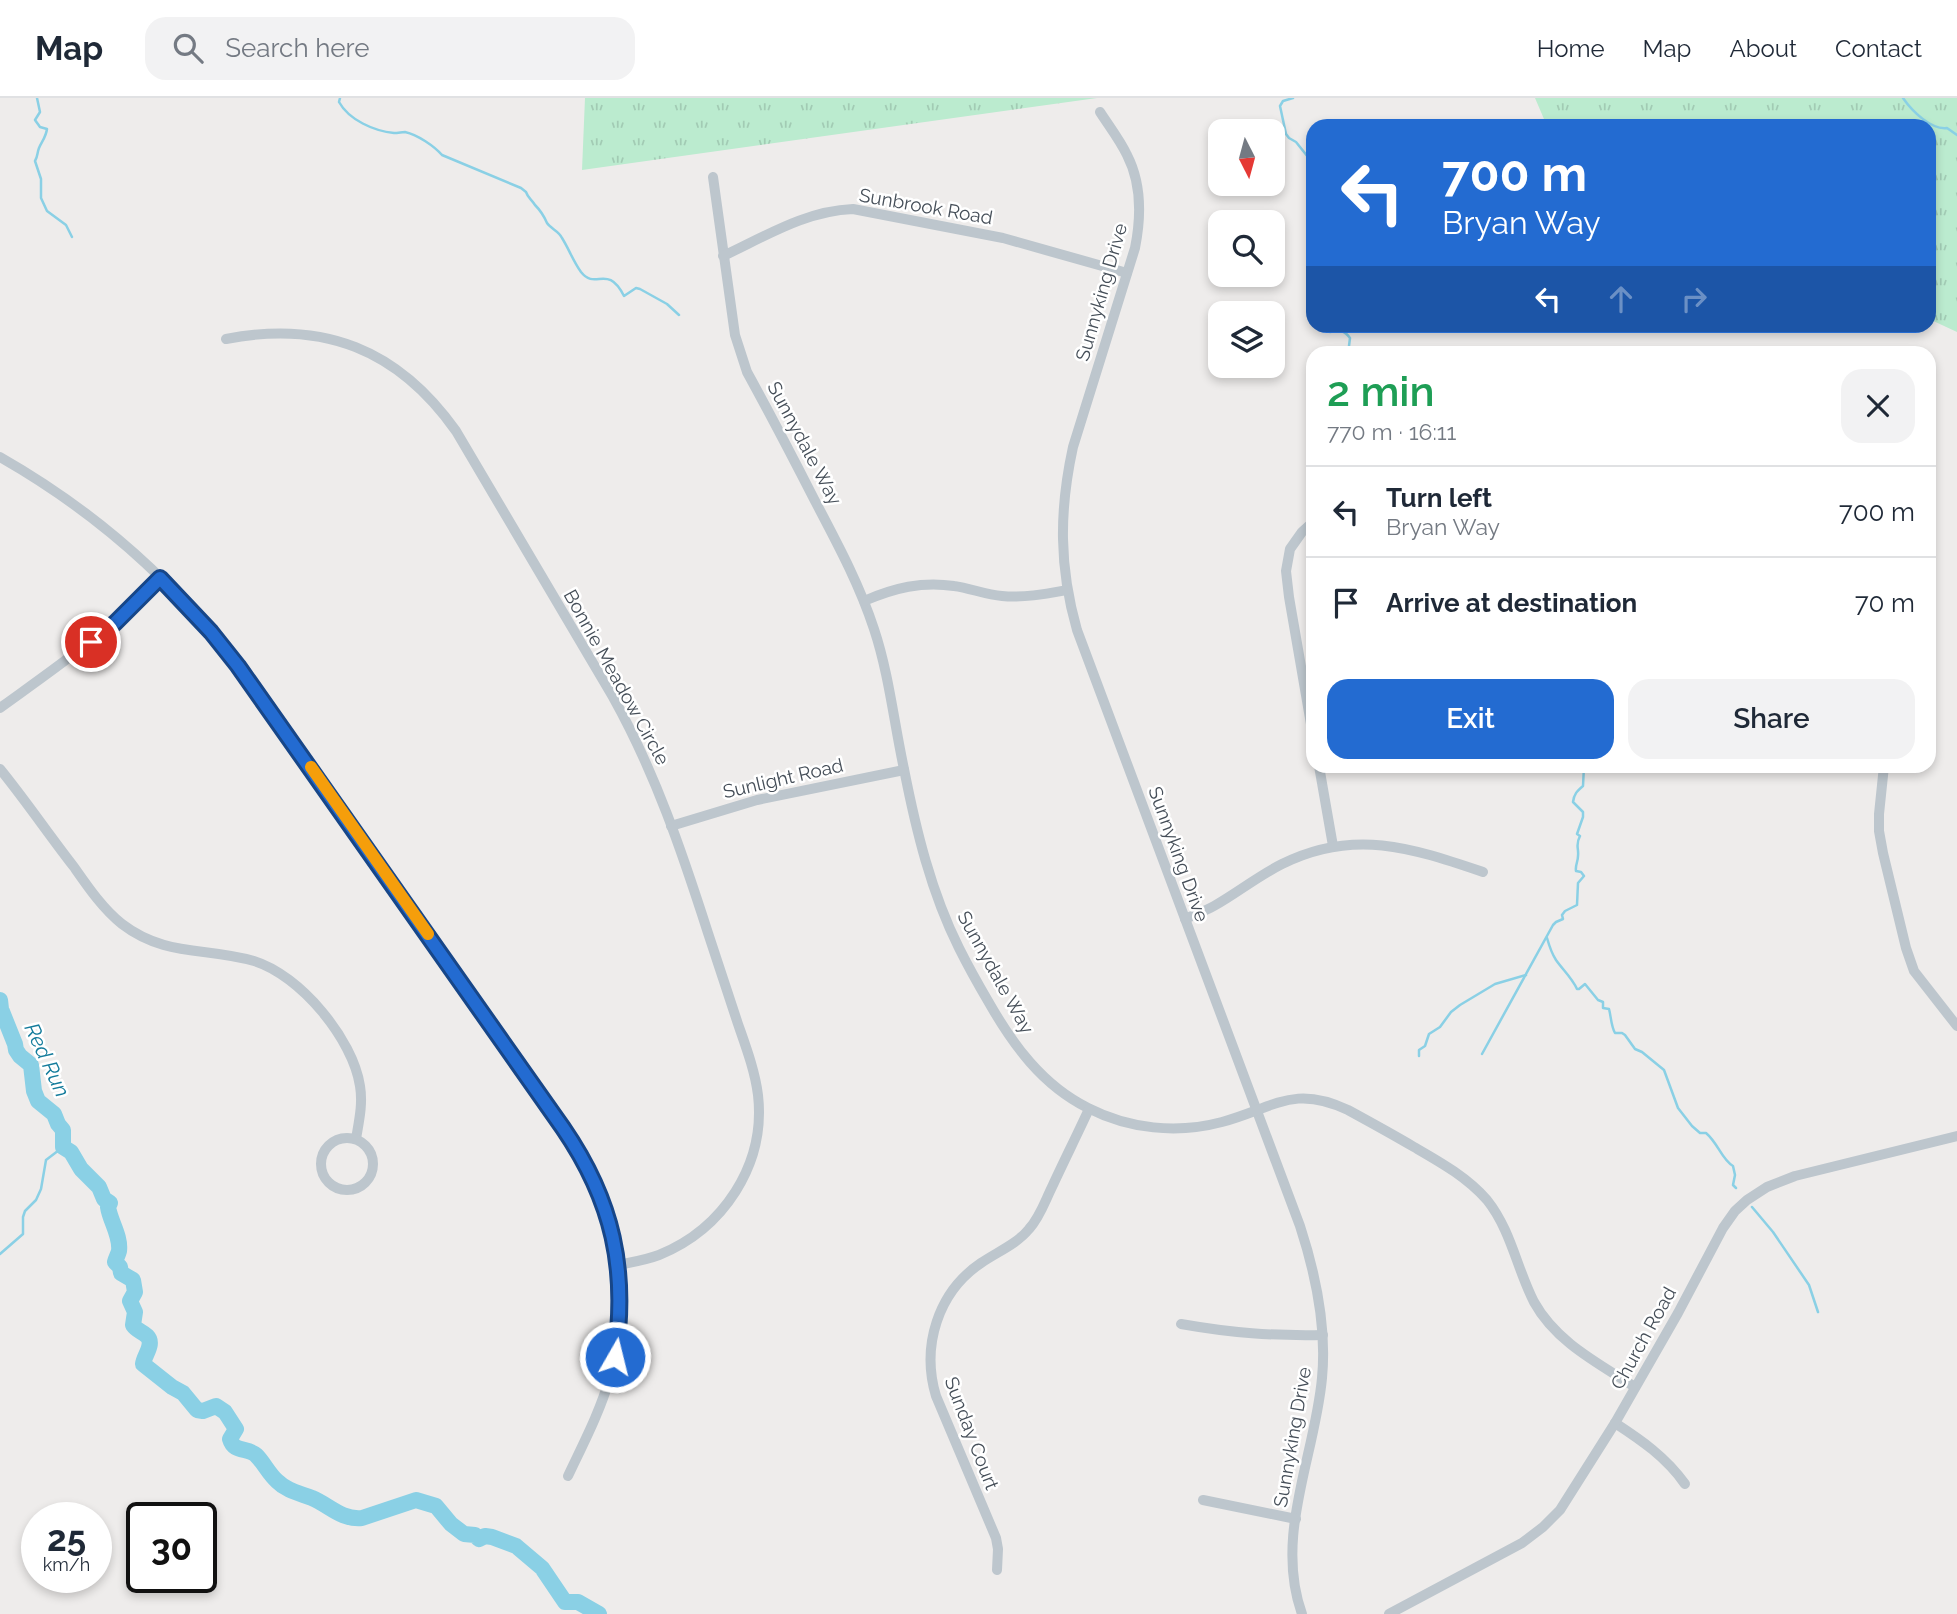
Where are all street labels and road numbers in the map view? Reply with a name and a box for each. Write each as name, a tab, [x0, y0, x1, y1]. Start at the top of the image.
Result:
street label: Sunbrook Road	[858, 183, 994, 229]
street label: Sunnyking Drive	[1071, 221, 1131, 363]
street label: Sunnydale Way	[763, 378, 847, 508]
street label: Bonnie Meadow Circle	[560, 585, 674, 769]
street label: Sunlight Road	[721, 753, 845, 803]
street label: Sunnyking Drive	[1144, 783, 1214, 925]
street label: Sunnydale Way	[953, 907, 1039, 1037]
street label: Church Road	[1606, 1283, 1680, 1393]
street label: Sunnyking Drive	[1269, 1365, 1315, 1509]
street label: Sunday Court	[940, 1373, 1004, 1493]

